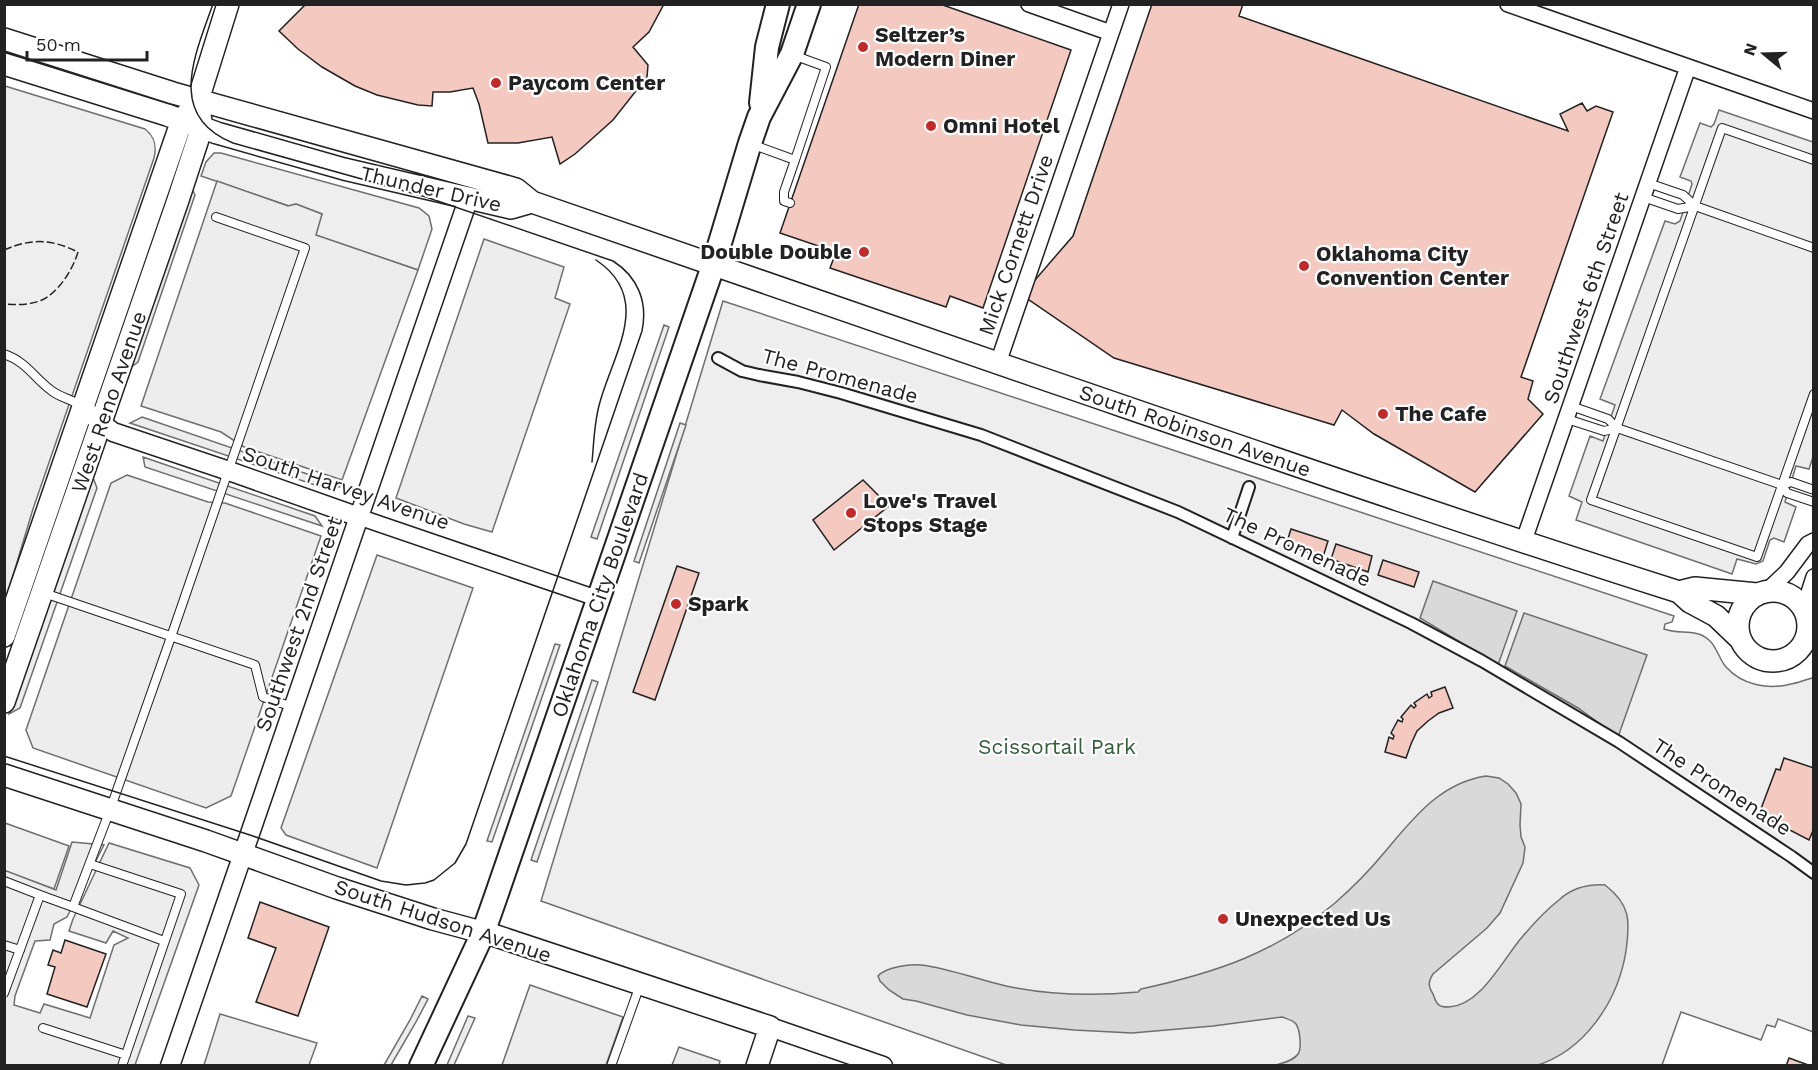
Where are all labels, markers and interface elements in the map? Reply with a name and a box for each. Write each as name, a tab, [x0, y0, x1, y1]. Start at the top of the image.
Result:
place label: Seltzer’s Modern Diner	[875, 22, 1015, 71]
scale bar	[27, 24, 147, 62]
north arrow	[1734, 24, 1794, 84]
text: 50 m	[36, 34, 81, 55]
marker: Seltzer’s Modern Diner	[856, 40, 870, 54]
text: N	[1739, 41, 1761, 58]
place label: Paycom Center	[508, 70, 665, 95]
marker: Paycom Center	[489, 76, 503, 90]
place label: Omni Hotel	[943, 113, 1060, 138]
marker: Omni Hotel	[924, 119, 938, 133]
street label: Mick Cornett Drive	[973, 151, 1058, 339]
street label: Thunder Drive	[358, 160, 504, 217]
street label: Southwest 6th Street	[1538, 189, 1634, 407]
place label: Double Double	[700, 239, 852, 264]
place label: Oklahoma City Convention Center	[1316, 241, 1509, 290]
marker: Double Double	[857, 245, 871, 259]
marker: Oklahoma City Convention Center	[1297, 259, 1311, 273]
street label: West Reno Avenue	[66, 308, 151, 496]
street label: The Promenade	[759, 343, 921, 408]
street label: South Robinson Avenue	[1076, 379, 1314, 482]
place label: The Cafe	[1395, 401, 1487, 426]
marker: The Cafe	[1376, 407, 1390, 421]
street label: South Harvey Avenue	[239, 440, 453, 535]
street label: Oklahoma City Boulevard	[546, 469, 653, 721]
place label: Love's Travel Stops Stage	[863, 488, 997, 537]
street label: The Promenade	[1219, 501, 1375, 592]
marker: Love's Travel Stops Stage	[844, 506, 858, 520]
street label: Southwest 2nd Street	[250, 513, 347, 735]
place label: Spark	[688, 591, 750, 616]
marker: Spark	[669, 597, 683, 611]
street label: The Promenade	[1648, 732, 1796, 841]
park label: Scissortail Park	[978, 734, 1136, 759]
street label: South Hudson Avenue	[332, 874, 555, 967]
place label: Unexpected Us	[1235, 906, 1391, 931]
marker: Unexpected Us	[1216, 912, 1230, 926]

